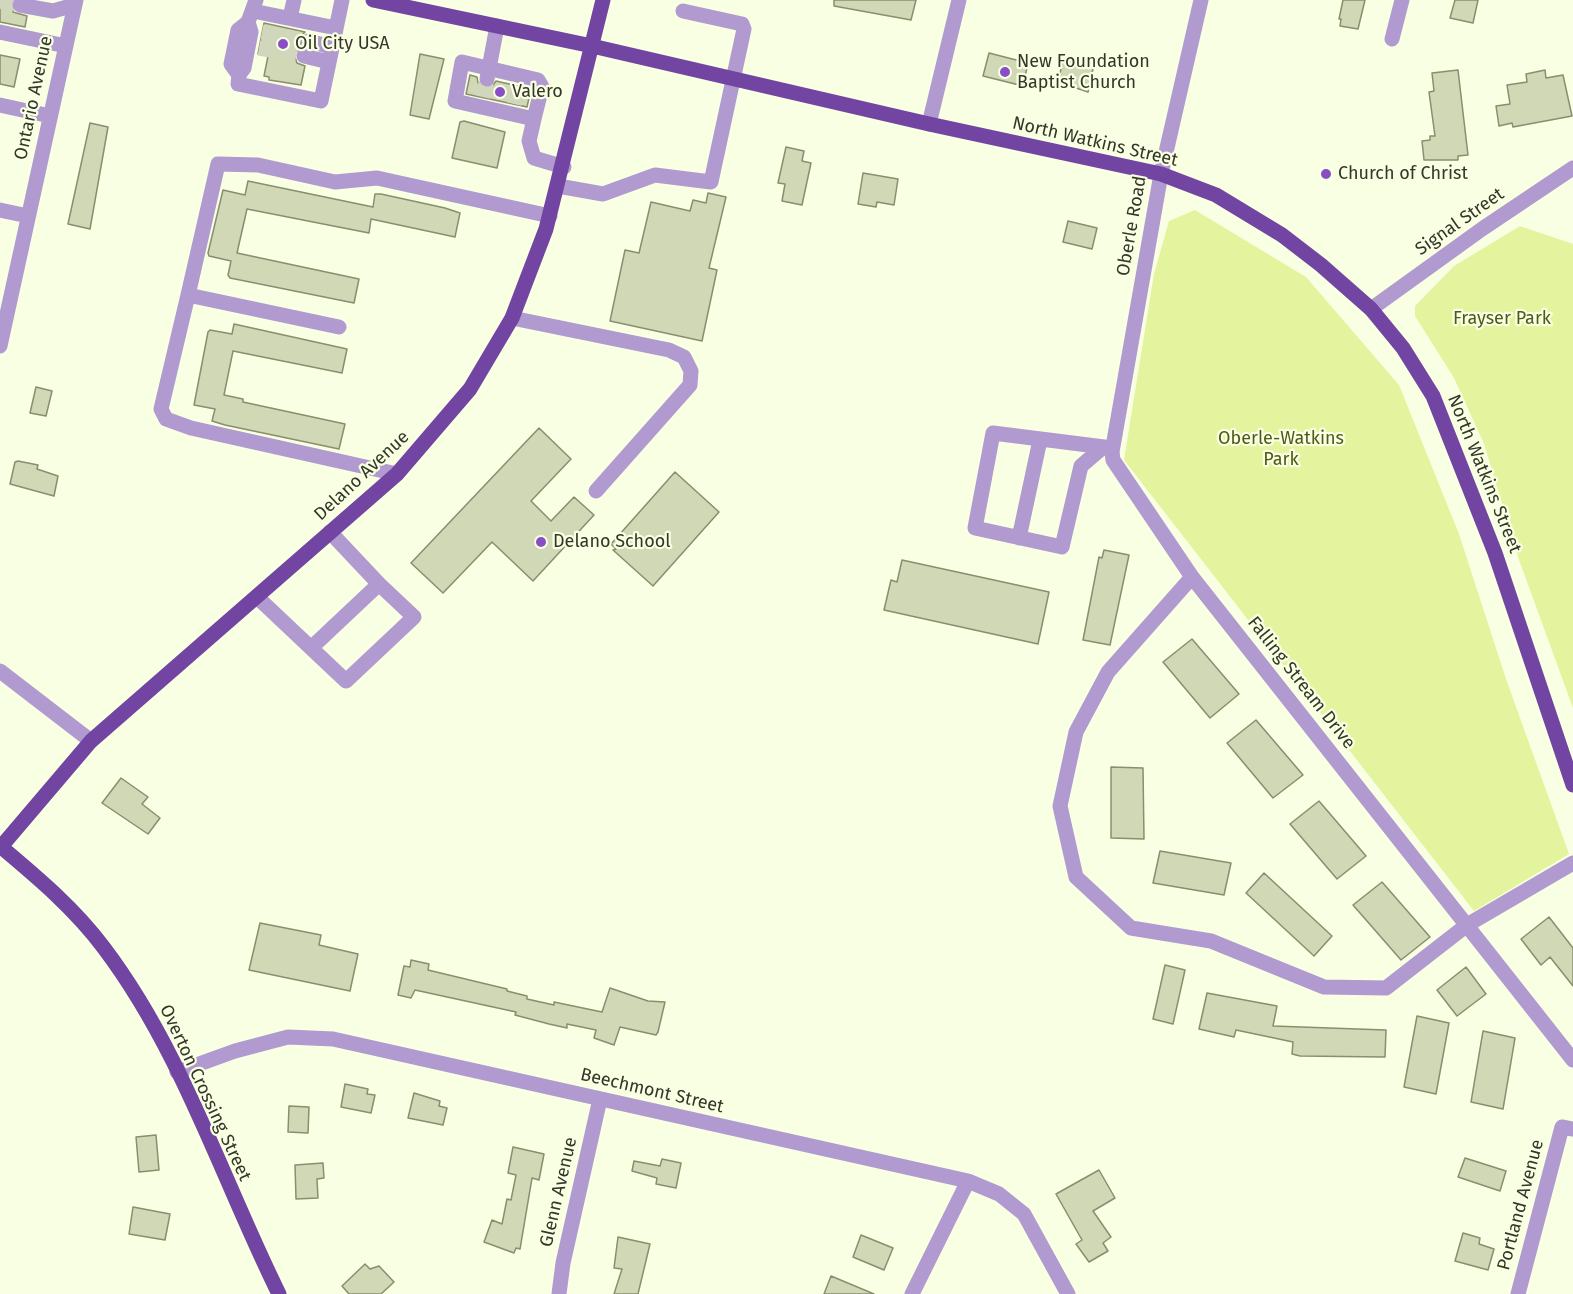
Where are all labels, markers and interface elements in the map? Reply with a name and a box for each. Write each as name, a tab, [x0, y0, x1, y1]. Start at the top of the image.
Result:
place label: Oil City USA	[295, 33, 390, 55]
street label: Ontario Avenue	[10, 34, 58, 162]
marker: Oil City USA	[276, 37, 290, 51]
place label: New Foundation Baptist Church	[1017, 51, 1150, 94]
marker: New Foundation Baptist Church	[998, 65, 1012, 79]
place label: Valero	[512, 81, 563, 103]
marker: Valero	[493, 85, 507, 99]
street label: North Watkins Street	[1010, 112, 1180, 172]
place label: Church of Christ	[1338, 163, 1468, 185]
marker: Church of Christ	[1319, 167, 1333, 181]
street label: Oberle Road	[1113, 174, 1151, 278]
street label: Signal Street	[1412, 184, 1508, 260]
park label: Frayser Park	[1453, 308, 1551, 330]
street label: North Watkins Street	[1442, 392, 1526, 556]
street label: Delano Avenue	[310, 427, 414, 525]
park label: Oberle-Watkins Park	[1218, 428, 1344, 470]
place label: Delano School	[553, 531, 670, 553]
marker: Delano School	[534, 535, 548, 549]
street label: Falling Stream Drive	[1243, 612, 1359, 754]
street label: Overton Crossing Street	[155, 1001, 255, 1185]
street label: Beechmont Street	[578, 1064, 726, 1118]
street label: Glenn Avenue	[536, 1135, 582, 1249]
street label: Portland Avenue	[1493, 1137, 1549, 1273]

